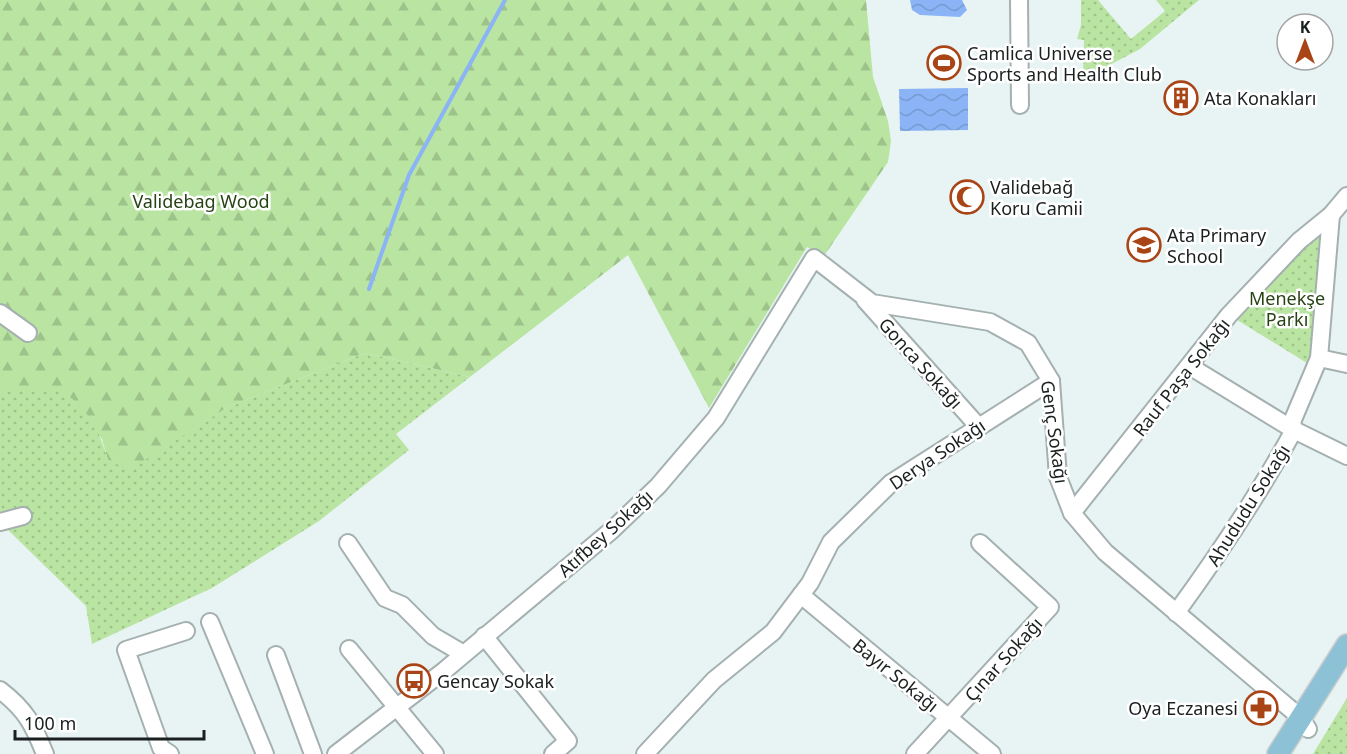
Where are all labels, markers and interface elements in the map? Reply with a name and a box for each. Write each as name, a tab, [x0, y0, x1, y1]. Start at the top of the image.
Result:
north arrow	[1275, 12, 1335, 72]
text: K	[1300, 16, 1311, 38]
place label: Camlica Universe Sports and Health Club	[967, 41, 1162, 86]
sports icon: Camlica Universe Sports and Health Club	[926, 45, 962, 81]
building icon: Ata Konakları	[1163, 80, 1199, 116]
place label: Ata Konakları	[1204, 86, 1316, 110]
place label: Validebağ Koru Camii	[990, 175, 1083, 220]
mosque icon: Validebağ Koru Camii	[949, 179, 985, 215]
park label: Validebag Wood	[132, 189, 270, 213]
place label: Ata Primary School	[1167, 223, 1267, 268]
school or university icon: Ata Primary School	[1126, 227, 1162, 263]
park label: Menekşe Parkı	[1249, 286, 1325, 331]
street label: Gonca Sokağı	[874, 312, 968, 414]
street label: Rauf Paşa Sokağı	[1127, 313, 1235, 441]
street label: Genç Sokağı	[1036, 379, 1074, 485]
street label: Derya Sokağı	[884, 413, 990, 495]
street label: Ahududu Sokağı	[1201, 440, 1295, 570]
street label: Atıfbey Sokağı	[552, 484, 658, 582]
street label: Çınar Sokağı	[959, 612, 1047, 706]
street label: Bayır Sokağı	[848, 633, 944, 717]
bus stop icon: Gencay Sokak	[396, 663, 432, 699]
place label: Gencay Sokak	[437, 669, 554, 693]
pharmacy icon: Oya Eczanesi	[1243, 690, 1279, 726]
place label: Oya Eczanesi	[1128, 696, 1238, 720]
scale bar	[15, 703, 204, 741]
text: 100 m	[24, 711, 76, 735]

